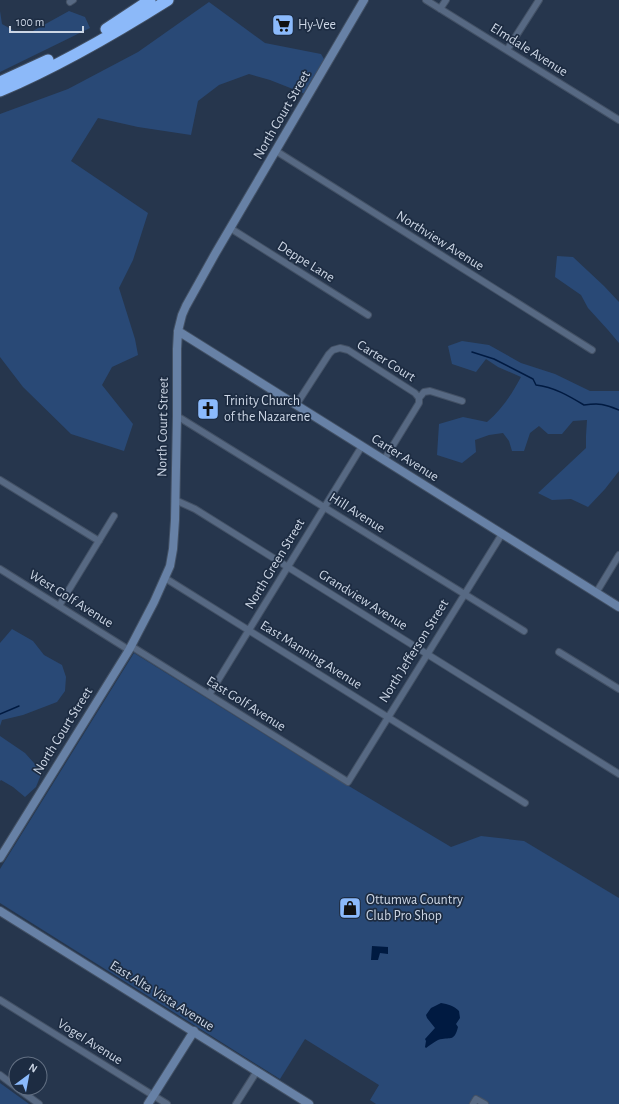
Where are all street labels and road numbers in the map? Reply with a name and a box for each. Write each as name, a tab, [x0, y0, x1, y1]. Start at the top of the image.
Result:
street label: Elmdale Avenue	[488, 21, 570, 79]
street label: North Court Street	[251, 68, 313, 162]
street label: Northview Avenue	[394, 208, 486, 274]
street label: Deppe Lane	[275, 239, 337, 285]
street label: Carter Court	[354, 338, 418, 385]
street label: North Court Street	[155, 376, 171, 477]
street label: Carter Avenue	[369, 432, 441, 484]
street label: Hill Avenue	[327, 490, 387, 536]
street label: North Green Street	[243, 516, 308, 612]
street label: Grandview Avenue	[316, 567, 410, 633]
street label: West Golf Avenue	[27, 568, 115, 630]
street label: North Jefferson Street	[377, 597, 452, 705]
street label: East Manning Avenue	[258, 618, 364, 692]
street label: East Golf Avenue	[204, 674, 288, 734]
street label: North Court Street	[31, 685, 96, 777]
street label: East Alta Vista Avenue	[107, 958, 217, 1034]
street label: Vogel Avenue	[55, 1016, 125, 1068]

